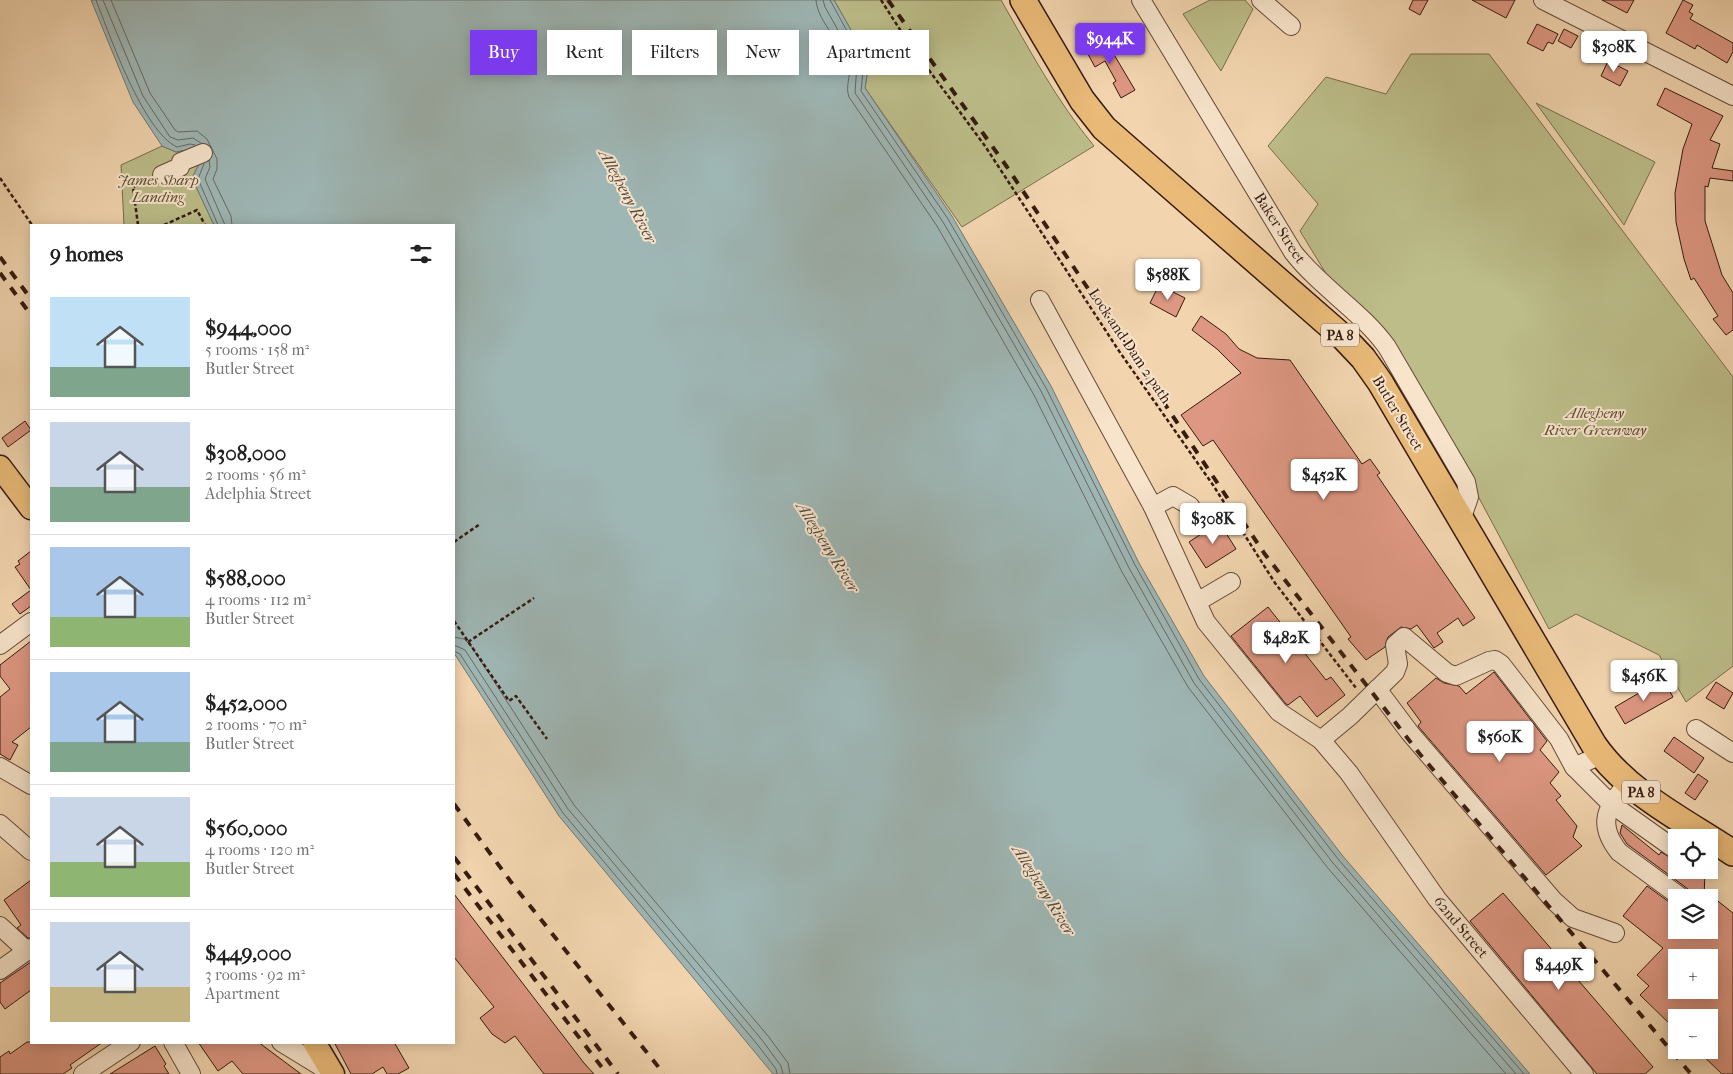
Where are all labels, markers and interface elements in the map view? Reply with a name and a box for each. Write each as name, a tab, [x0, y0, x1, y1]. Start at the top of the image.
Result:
pin: $944K	[1075, 22, 1145, 65]
text: $944K	[1086, 29, 1134, 48]
chip: Buy	[470, 30, 537, 75]
chip: Rent	[547, 30, 622, 75]
chip: Filters	[632, 30, 717, 75]
chip: New	[727, 30, 799, 75]
chip: Apartment	[809, 30, 929, 75]
pin: $308K	[1579, 30, 1649, 73]
text: $308K	[1592, 37, 1636, 56]
water label: Allegheny River	[594, 144, 662, 248]
park label: James Sharp Landing	[117, 171, 199, 206]
street label: Baker Street	[1250, 189, 1310, 267]
icon: filters	[407, 240, 435, 268]
text: 9 homes	[50, 242, 123, 266]
pin: $588K	[1133, 258, 1203, 301]
text: $588K	[1146, 265, 1190, 284]
street label: Lock and Dam 2 path	[1085, 285, 1176, 407]
text: $944,000	[205, 316, 292, 340]
icon: home	[90, 317, 150, 377]
road number: PA 8	[1321, 324, 1359, 346]
text: 5 rooms · 158 m²	[205, 340, 309, 359]
text: Butler Street	[205, 359, 295, 378]
street label: Butler Street	[1369, 372, 1428, 454]
park label: Allegheny River Greenway	[1543, 404, 1647, 439]
text: $308,000	[205, 441, 286, 465]
icon: home	[90, 442, 150, 502]
pin: $452K	[1289, 458, 1359, 501]
text: 2 rooms · 56 m²	[205, 465, 306, 484]
text: $452K	[1302, 465, 1346, 484]
text: Adelphia Street	[205, 484, 312, 503]
water label: Allegheny River	[791, 496, 864, 597]
pin: $308K	[1178, 502, 1248, 545]
text: $308K	[1191, 509, 1235, 528]
text: $588,000	[205, 566, 286, 590]
icon: home	[90, 567, 150, 627]
text: 4 rooms · 112 m²	[205, 590, 311, 609]
text: Butler Street	[205, 609, 295, 628]
pin: $482K	[1251, 622, 1321, 664]
text: $482K	[1263, 628, 1309, 647]
pin: $456K	[1609, 660, 1679, 702]
text: $456K	[1621, 666, 1667, 685]
text: $452,000	[205, 691, 287, 715]
icon: home	[90, 692, 150, 752]
text: 2 rooms · 70 m²	[205, 715, 307, 734]
pin: $560K	[1465, 720, 1535, 763]
text: $560K	[1478, 727, 1522, 746]
text: Butler Street	[205, 734, 295, 753]
road number: PA 8	[1622, 780, 1660, 804]
text: $560,000	[205, 816, 288, 840]
icon: home	[90, 817, 150, 877]
map controls	[1668, 829, 1718, 1059]
button: locate	[1668, 829, 1718, 879]
water label: Allegheny River	[1007, 839, 1080, 940]
text: 4 rooms · 120 m²	[205, 840, 314, 859]
text: Butler Street	[205, 859, 295, 878]
button: layers	[1668, 889, 1718, 939]
street label: 62nd Street	[1430, 892, 1493, 962]
text: $449,000	[205, 941, 292, 965]
icon: home	[90, 942, 150, 1002]
pin: $449K	[1524, 948, 1594, 991]
button: +	[1668, 949, 1718, 999]
text: $449K	[1535, 955, 1583, 974]
text: 3 rooms · 92 m²	[205, 965, 305, 984]
text: Apartment	[205, 984, 280, 1003]
button: −	[1668, 1009, 1718, 1059]

